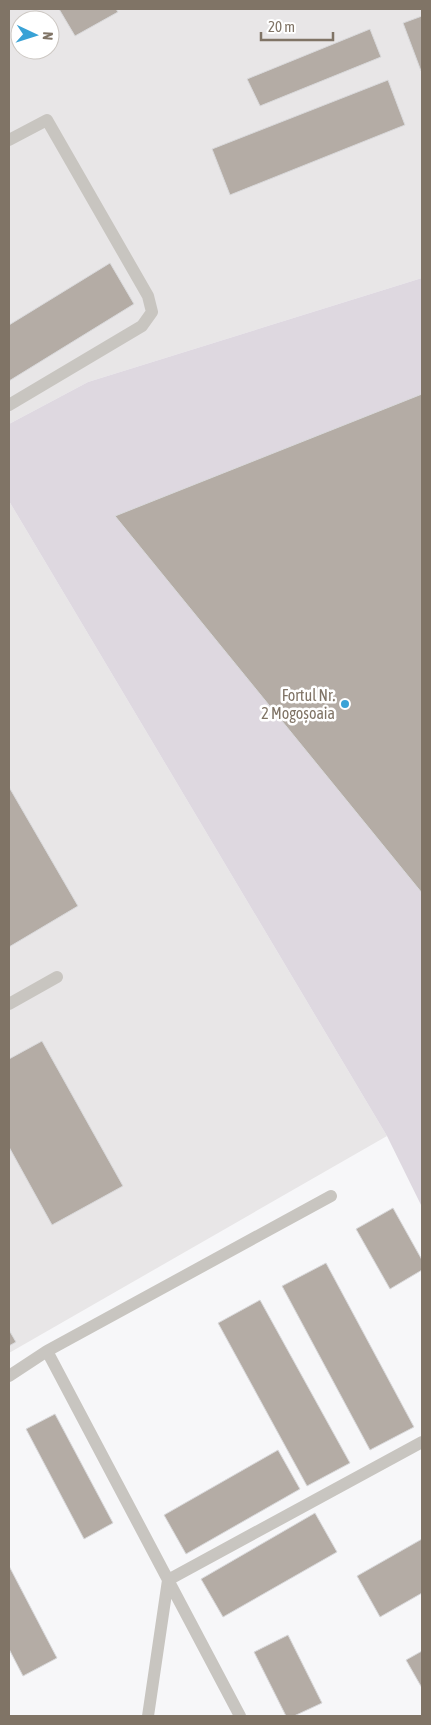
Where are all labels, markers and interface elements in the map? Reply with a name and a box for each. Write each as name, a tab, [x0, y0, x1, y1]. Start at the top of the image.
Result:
north arrow	[10, 10, 60, 60]
scale bar	[261, 10, 334, 42]
text: 20 m	[268, 18, 295, 35]
text: N	[40, 31, 56, 41]
place label: Fortul Nr. 2 Mogoșoaia	[261, 686, 335, 723]
marker: Fortul Nr. 2 Mogoșoaia	[339, 698, 351, 710]

